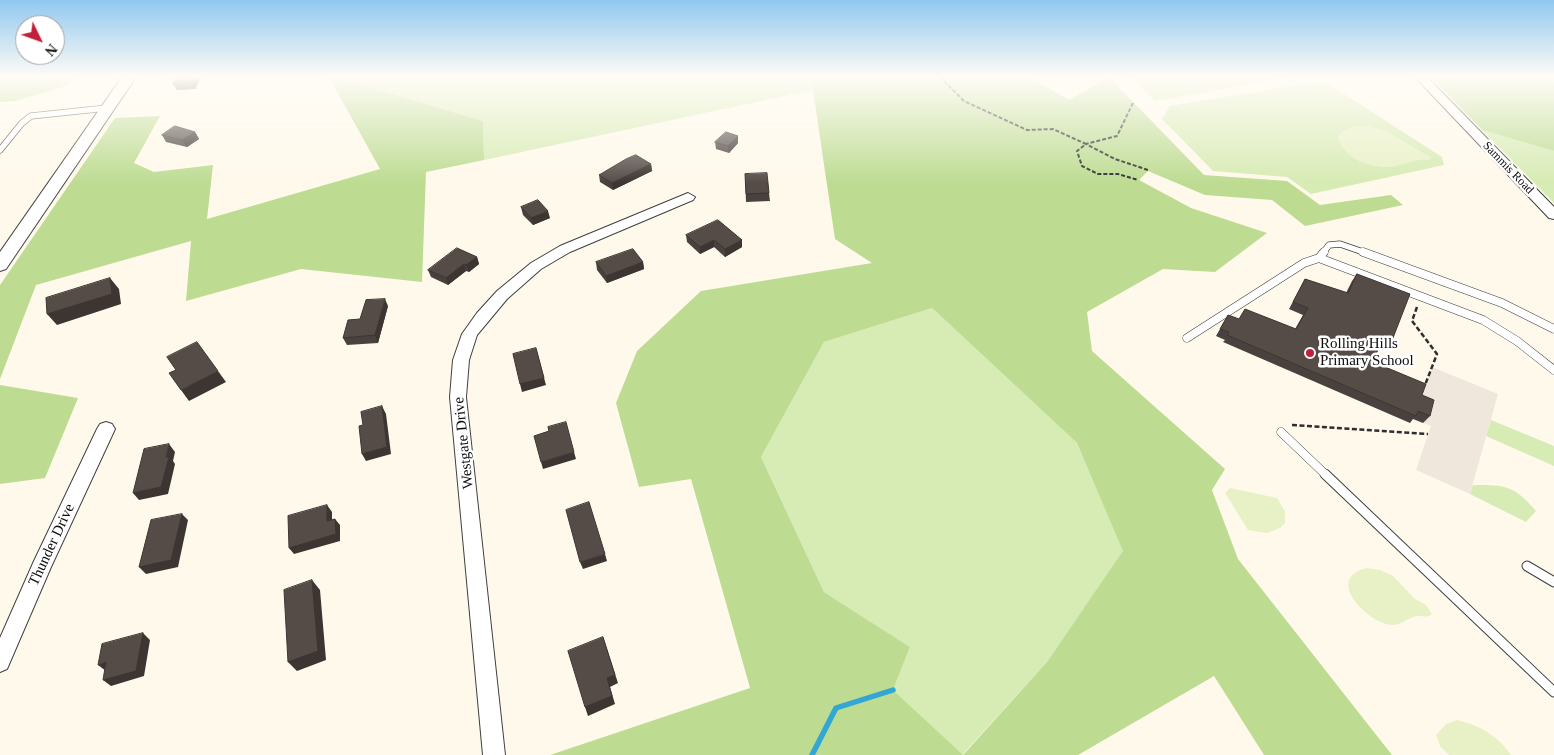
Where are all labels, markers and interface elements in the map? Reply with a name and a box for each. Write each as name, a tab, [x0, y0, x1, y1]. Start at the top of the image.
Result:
north arrow	[15, 15, 65, 65]
text: N	[42, 41, 60, 58]
street label: Sammis Road	[1480, 139, 1536, 197]
place label: Rolling Hills Primary School	[1320, 335, 1414, 370]
marker: Rolling Hills Primary School	[1304, 347, 1316, 359]
street label: Westgate Drive	[450, 396, 478, 490]
street label: Thunder Drive	[25, 501, 79, 589]

